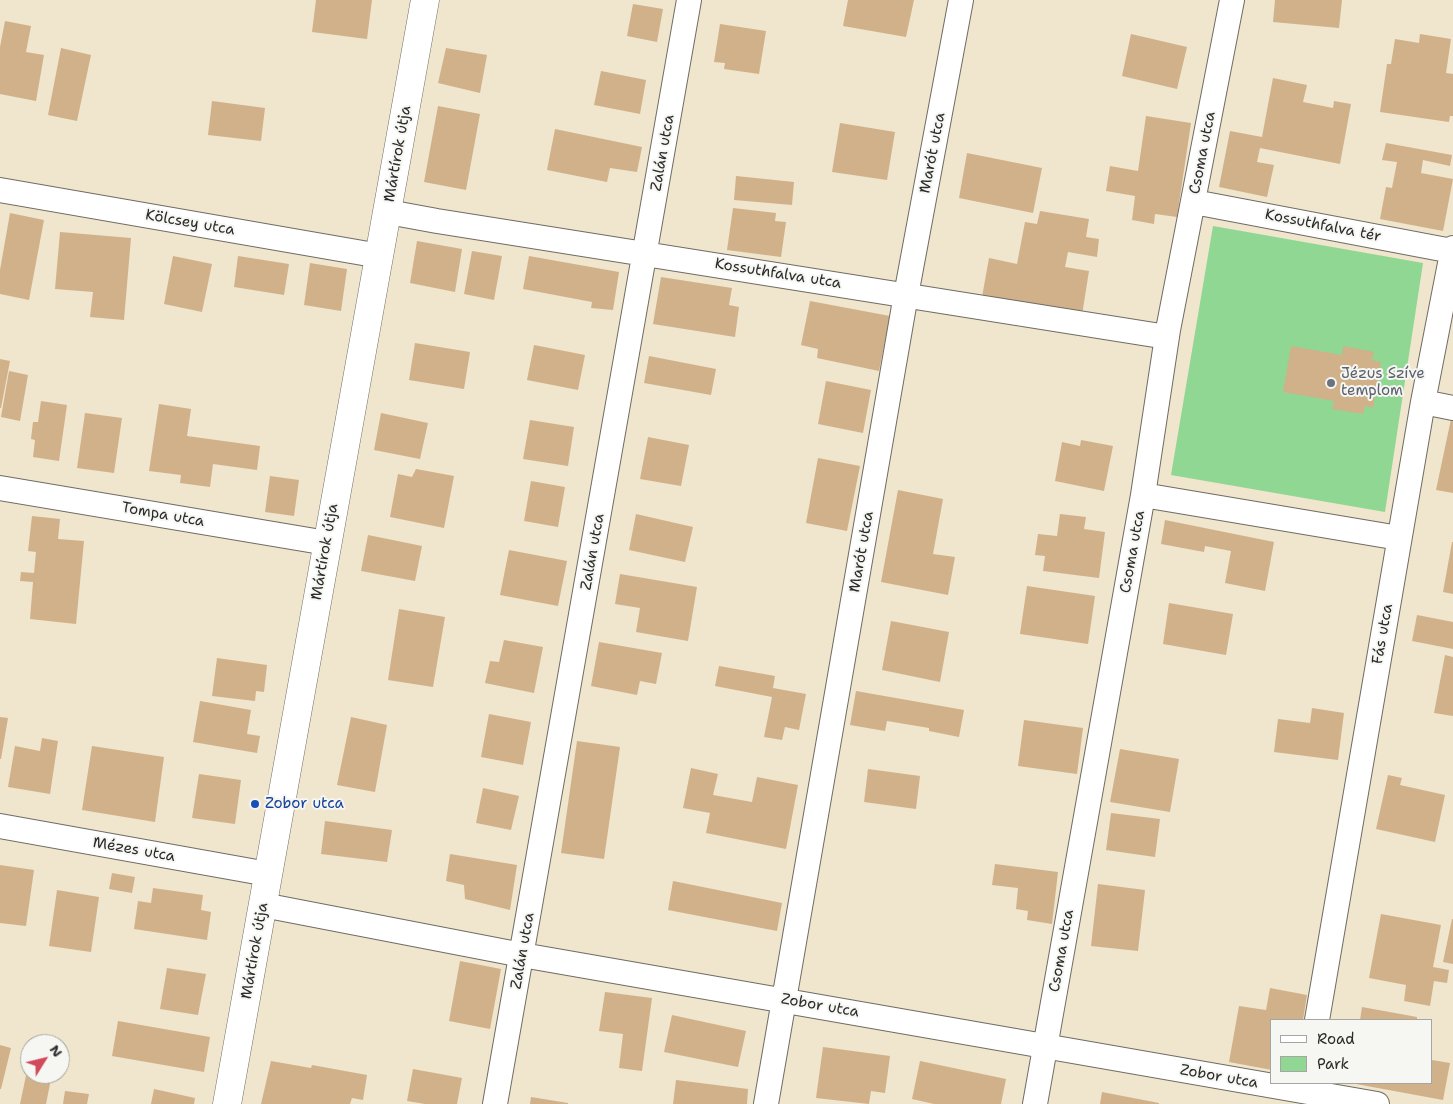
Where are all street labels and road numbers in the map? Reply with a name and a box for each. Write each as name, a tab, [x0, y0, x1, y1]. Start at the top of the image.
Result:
street label: Mártírok útja	[381, 104, 415, 204]
street label: Csoma utca	[1186, 110, 1220, 196]
street label: Marót utca	[916, 111, 950, 195]
street label: Zalán utca	[647, 113, 679, 193]
street label: Kölcsey utca	[144, 206, 236, 240]
street label: Kossuthfalva tér	[1263, 206, 1383, 246]
street label: Kossuthfalva utca	[713, 255, 843, 293]
street label: Tompa utca	[120, 499, 206, 531]
street label: Mártírok útja	[308, 502, 342, 602]
street label: Csoma utca	[1117, 509, 1149, 595]
street label: Marót utca	[846, 510, 878, 594]
street label: Zalán utca	[577, 512, 609, 592]
street label: Fás utca	[1369, 602, 1397, 666]
street label: Mézes utca	[91, 834, 177, 866]
street label: Mártírok útja	[238, 901, 272, 1001]
street label: Csoma utca	[1046, 908, 1078, 994]
street label: Zalán utca	[507, 911, 539, 991]
street label: Zobor utca	[780, 990, 860, 1022]
street label: Zobor utca	[1179, 1061, 1259, 1093]

